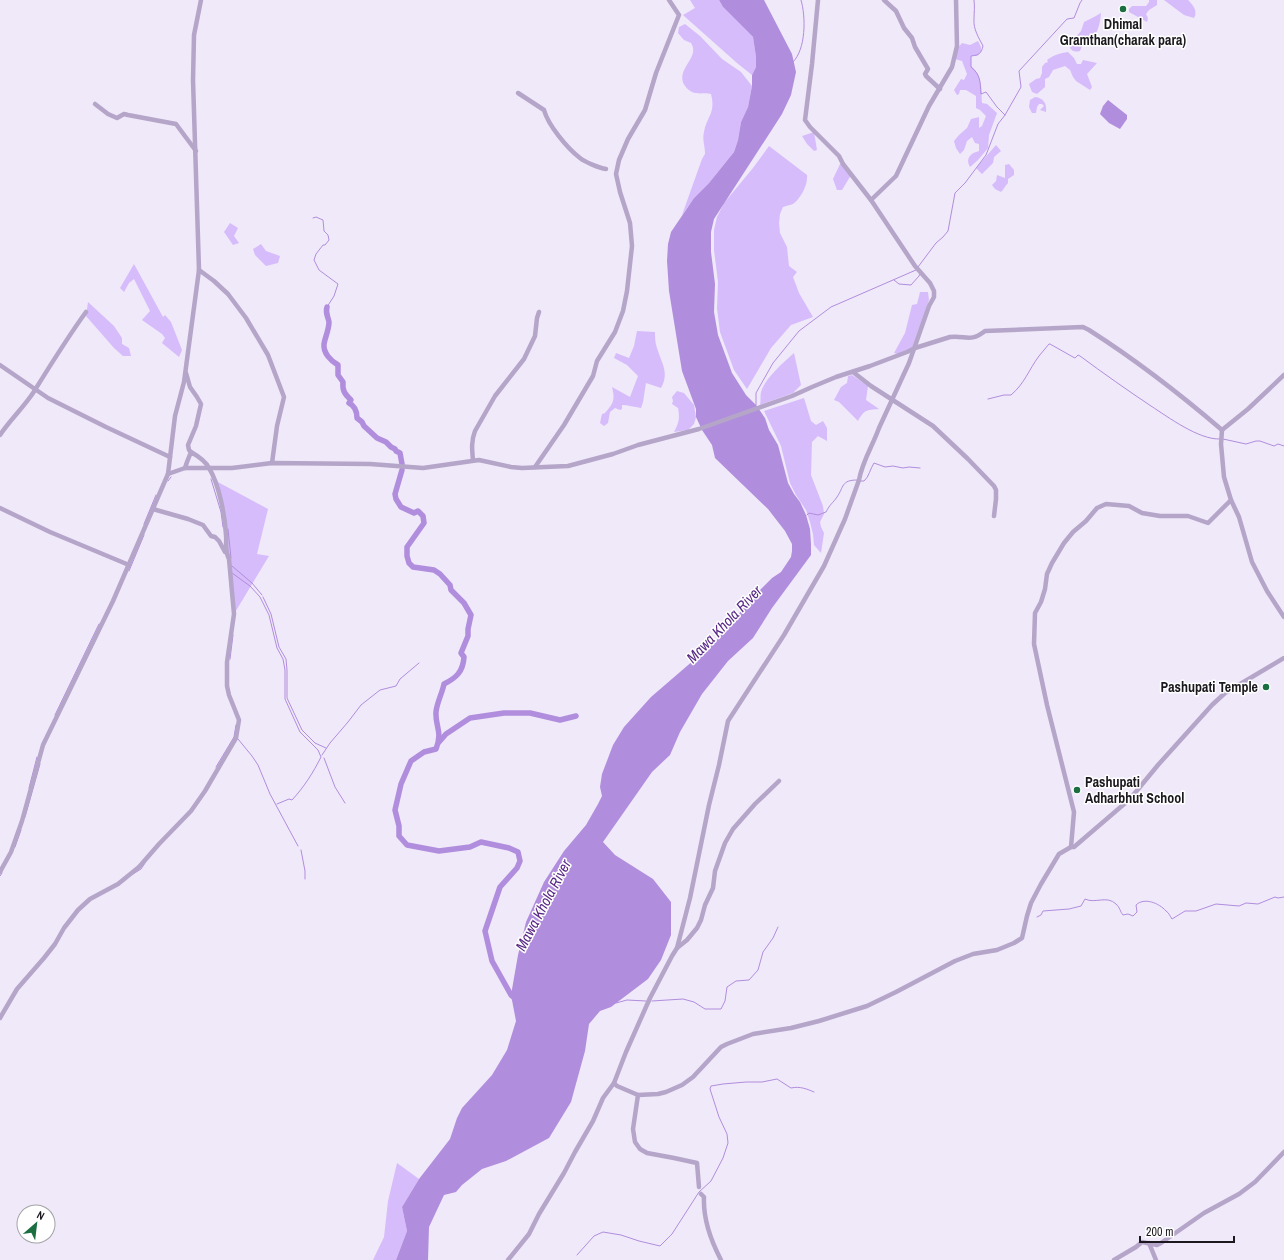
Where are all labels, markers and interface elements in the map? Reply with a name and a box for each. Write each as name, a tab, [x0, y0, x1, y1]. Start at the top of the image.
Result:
marker: Dhimal Gramthan(charak para)	[1118, 4, 1128, 14]
place label: Dhimal Gramthan(charak para)	[1060, 15, 1186, 49]
water label: Mawa Khola River	[682, 580, 767, 667]
place label: Pashupati Temple	[1161, 678, 1258, 696]
marker: Pashupati Temple	[1261, 682, 1271, 692]
place label: Pashupati Adharbhut School	[1085, 773, 1185, 807]
marker: Pashupati Adharbhut School	[1072, 785, 1082, 795]
water label: Mawa Khola River	[510, 855, 576, 954]
north arrow	[16, 1204, 56, 1244]
text: N	[35, 1207, 47, 1223]
scale bar	[1140, 1218, 1234, 1244]
text: 200 m	[1146, 1224, 1173, 1240]

